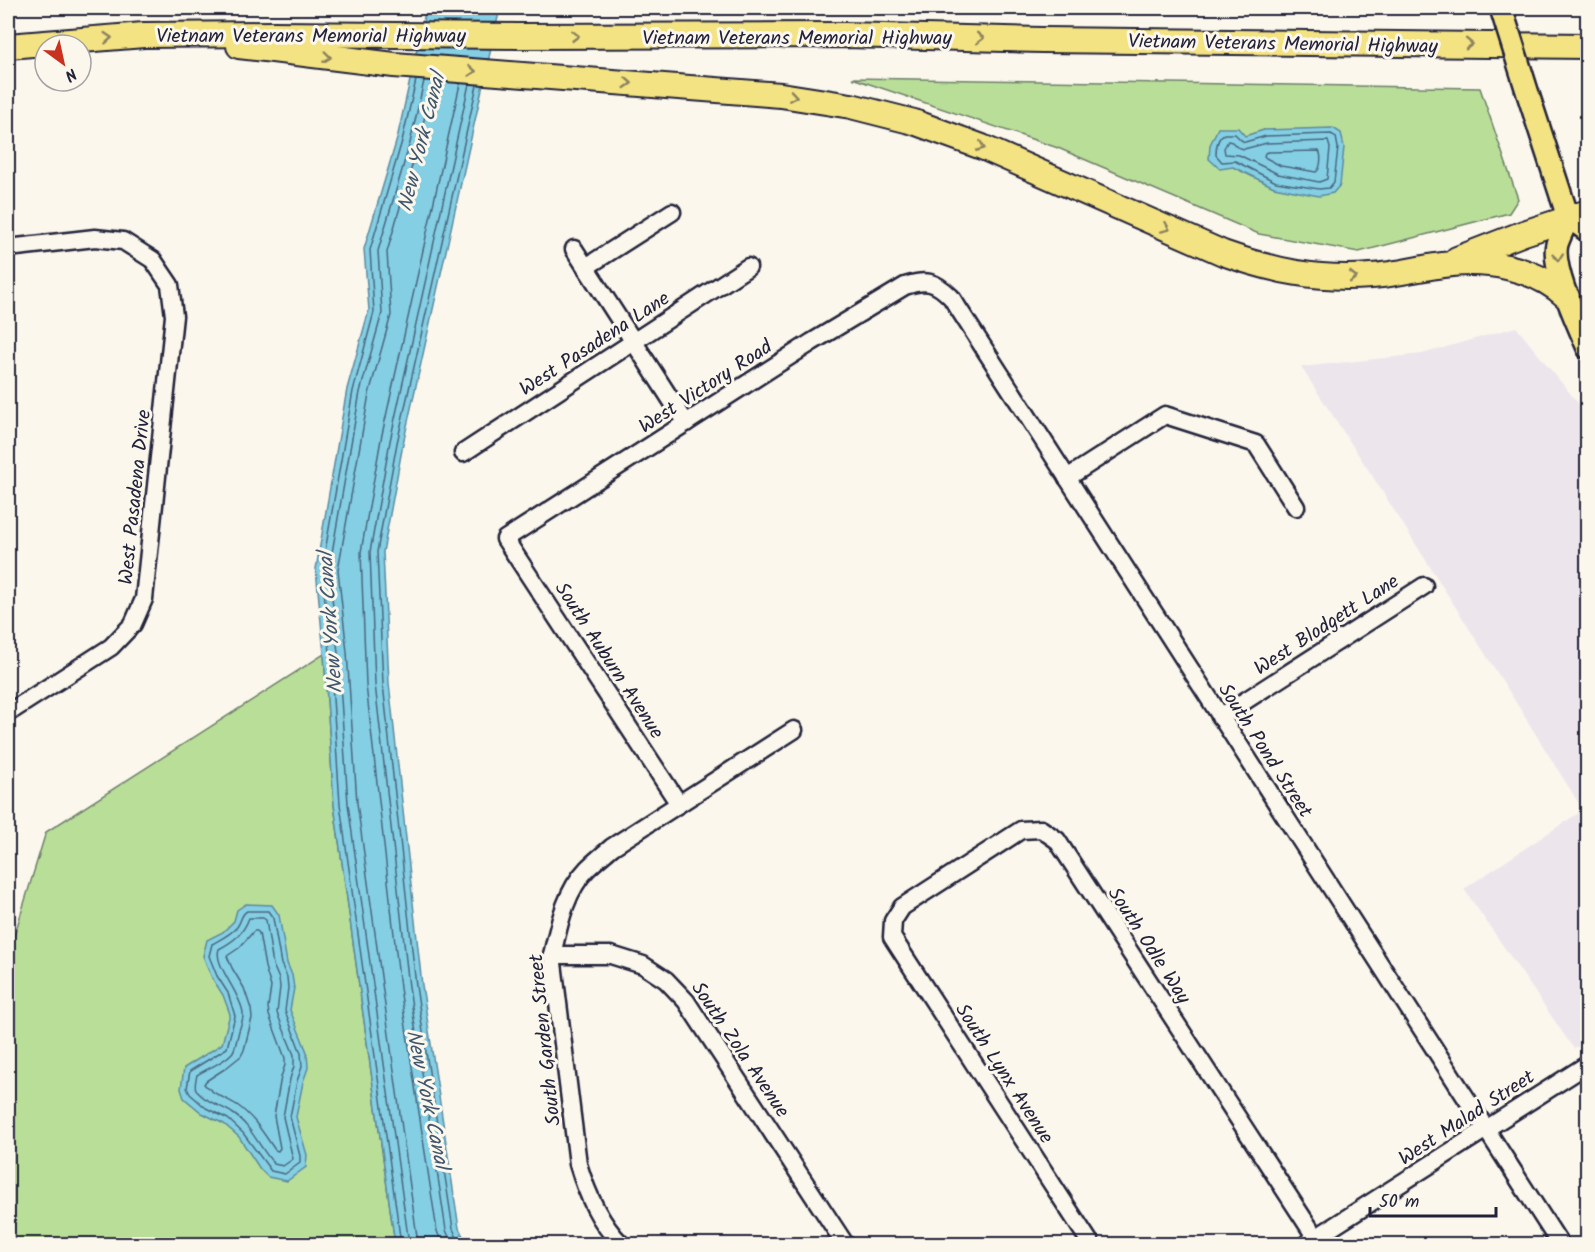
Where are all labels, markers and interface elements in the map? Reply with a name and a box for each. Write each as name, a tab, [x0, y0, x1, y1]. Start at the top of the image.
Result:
street label: Vietnam Veterans Memorial Highway	[156, 21, 466, 53]
street label: Vietnam Veterans Memorial Highway	[642, 23, 952, 55]
street label: Vietnam Veterans Memorial Highway	[1128, 26, 1439, 64]
one-way arrow	[571, 30, 580, 42]
one-way arrow	[103, 32, 112, 45]
one-way arrow	[976, 32, 985, 45]
north arrow	[33, 33, 93, 93]
one-way arrow	[1465, 38, 1474, 51]
one-way arrow	[323, 50, 332, 63]
text: N	[59, 61, 81, 88]
one-way arrow	[467, 64, 476, 77]
water label: New York Canal	[389, 66, 457, 215]
one-way arrow	[624, 76, 633, 89]
one-way arrow	[789, 90, 798, 102]
one-way arrow	[975, 140, 986, 152]
one-way arrow	[1160, 221, 1171, 233]
one-way arrow	[1551, 252, 1564, 261]
one-way arrow	[1348, 271, 1357, 283]
street label: West Pasadena Lane	[513, 284, 677, 405]
street label: West Victory Road	[633, 332, 780, 443]
street label: West Pasadena Drive	[111, 408, 161, 586]
water label: New York Canal	[310, 547, 353, 695]
street label: West Blodgett Lane	[1248, 567, 1406, 685]
street label: South Auburn Avenue	[545, 576, 671, 746]
street label: South Pond Street	[1209, 677, 1320, 825]
street label: South Odle Way	[1098, 881, 1199, 1012]
street label: South Garden Street	[521, 952, 571, 1127]
street label: South Zola Avenue	[682, 976, 797, 1125]
street label: South Lynx Avenue	[946, 997, 1061, 1151]
water label: New York Canal	[396, 1027, 458, 1176]
street label: West Malad Street	[1393, 1062, 1542, 1175]
scale bar	[1370, 1180, 1496, 1218]
text: 50 m	[1379, 1188, 1419, 1217]

